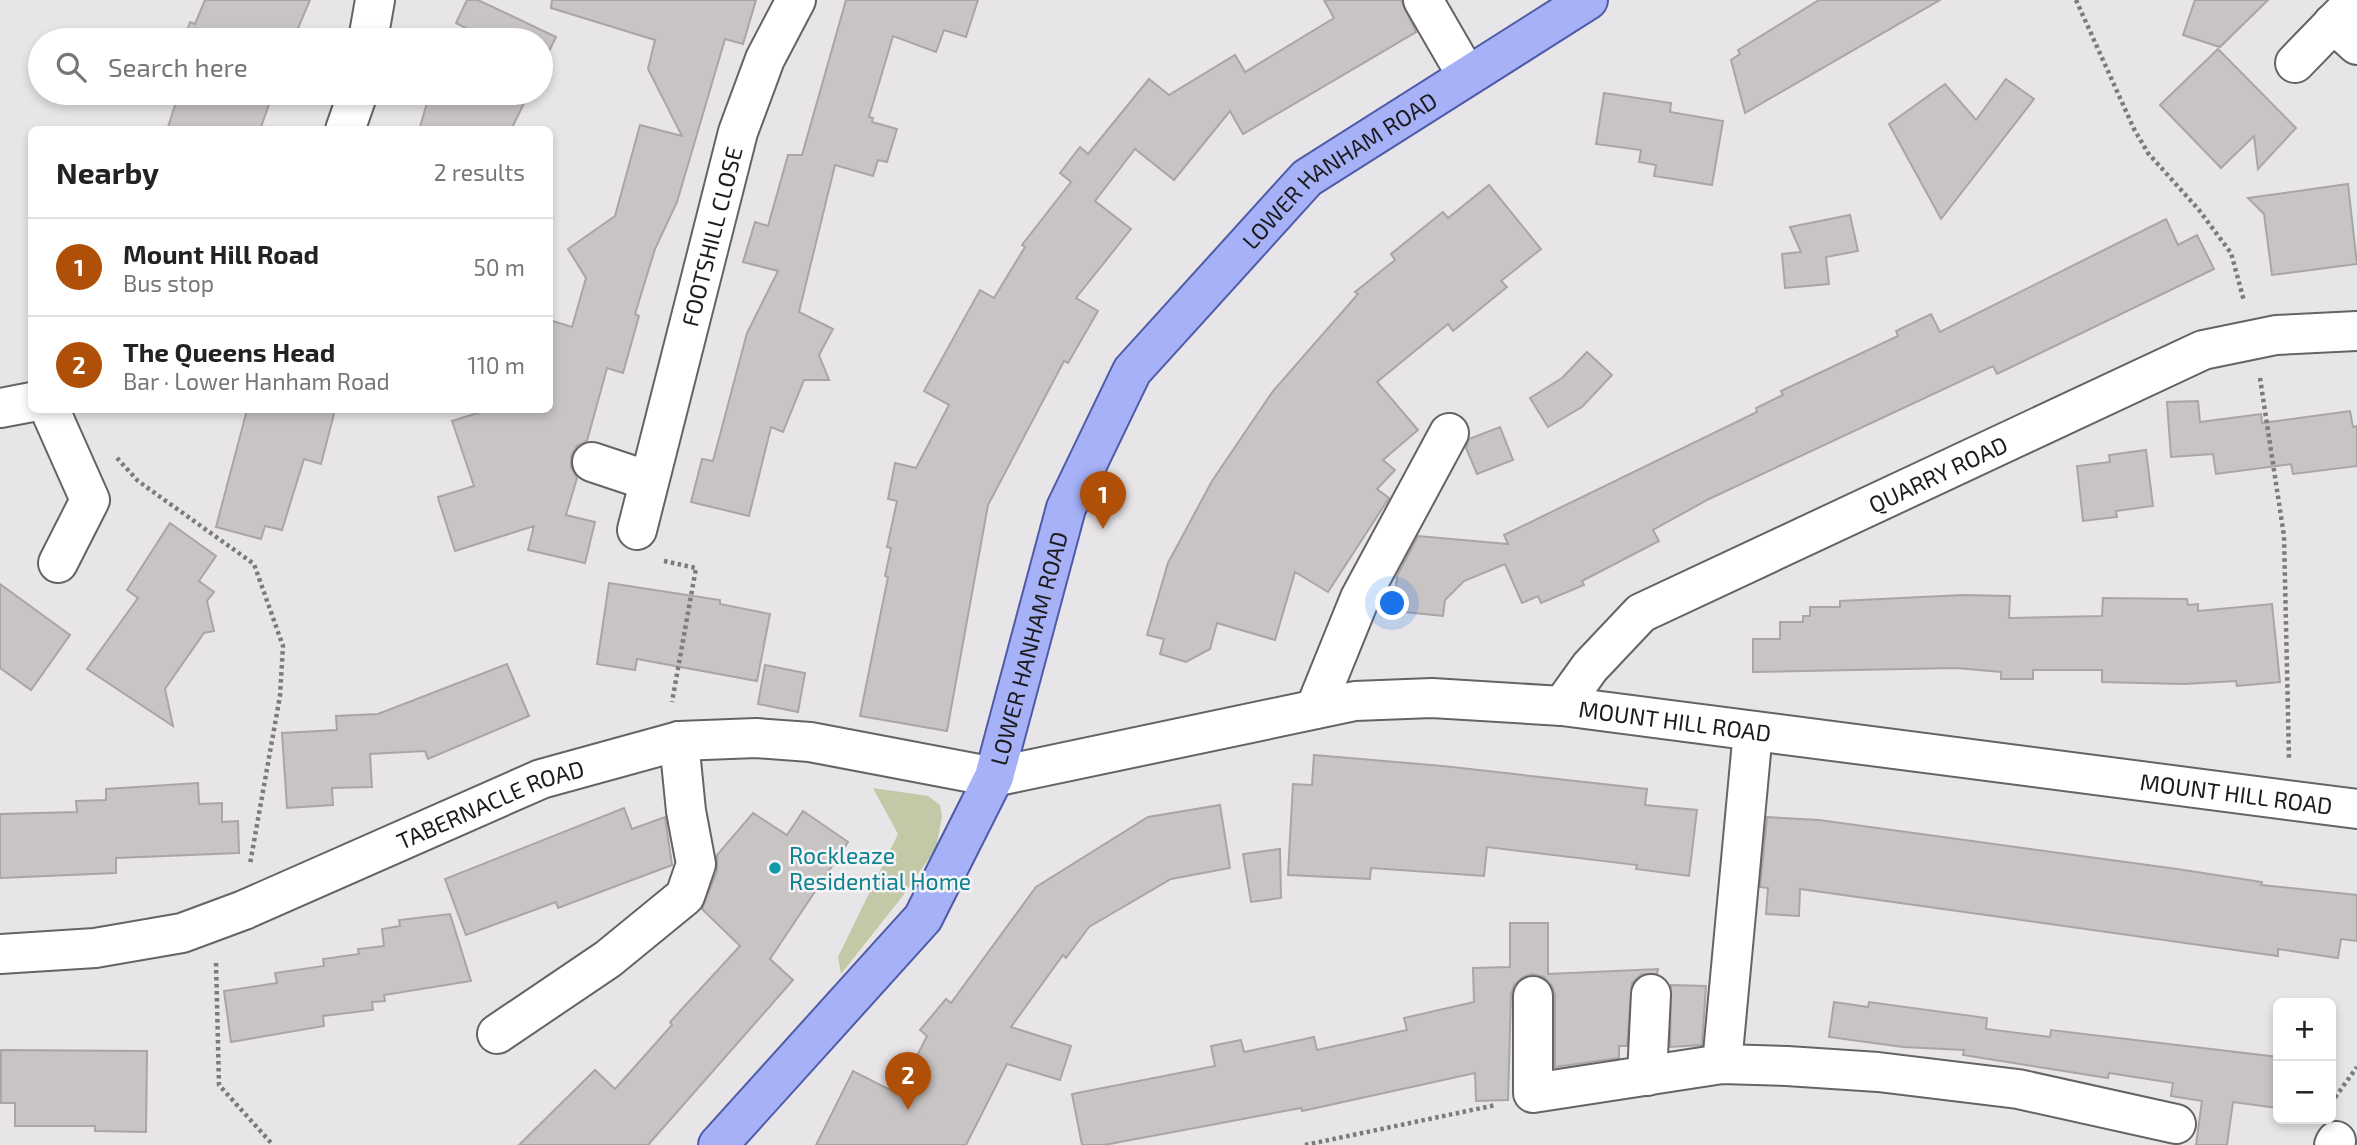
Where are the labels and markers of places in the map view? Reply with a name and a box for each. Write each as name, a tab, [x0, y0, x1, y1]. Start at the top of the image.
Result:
pin: 1	[1080, 471, 1126, 529]
place label: Rockleaze Residential Home	[789, 841, 971, 895]
marker: Rockleaze Residential Home	[767, 860, 783, 876]
pin: 2	[885, 1052, 931, 1110]

